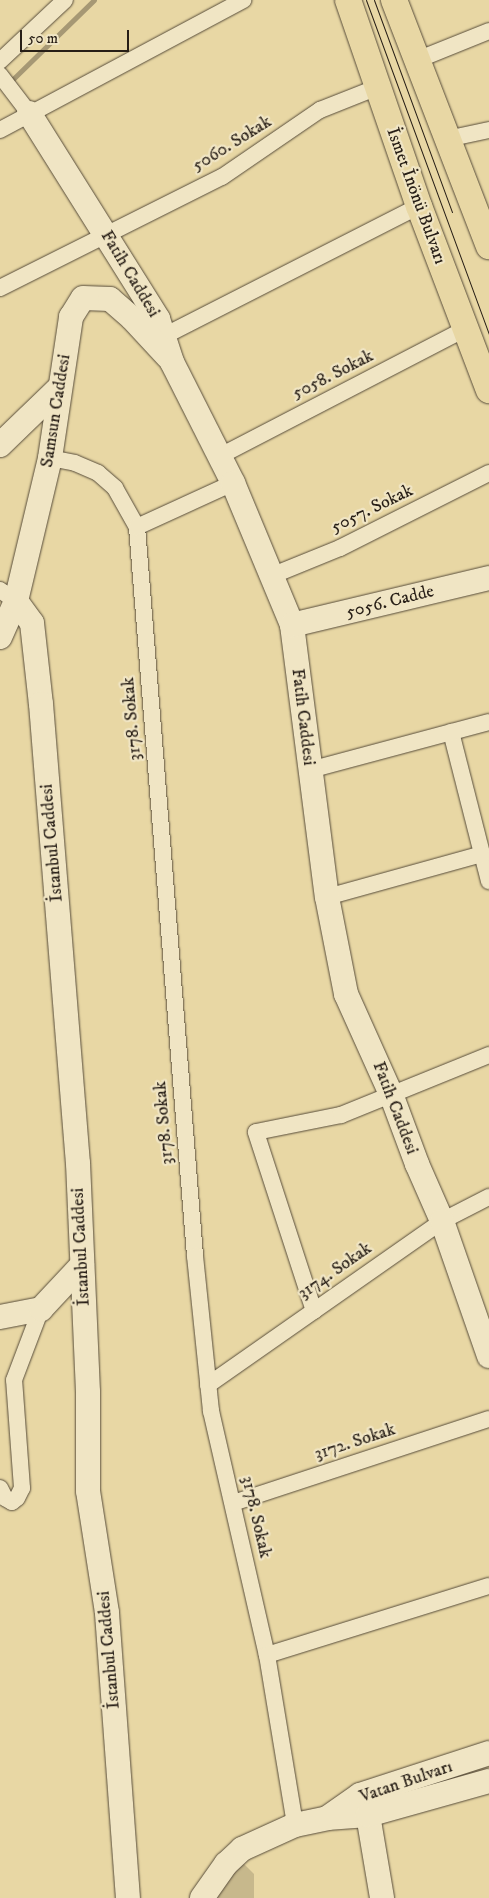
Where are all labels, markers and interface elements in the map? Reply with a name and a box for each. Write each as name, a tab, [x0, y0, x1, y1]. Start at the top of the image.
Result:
scale bar	[22, 20, 131, 52]
text: 50 m	[28, 29, 58, 48]
street label: 5060. Sokak	[188, 111, 276, 177]
street label: İsmet İnönü Bulvarı	[381, 125, 451, 267]
street label: Fatih Caddesi	[96, 227, 164, 321]
street label: 5058. Sokak	[289, 345, 377, 405]
street label: Samsun Caddesi	[36, 353, 76, 469]
street label: 5057. Sokak	[327, 480, 417, 538]
street label: 5056. Cadde	[344, 581, 436, 623]
street label: Fatih Caddesi	[286, 667, 320, 767]
street label: 3178. Sokak	[118, 676, 146, 762]
street label: İstanbul Caddesi	[36, 783, 68, 903]
street label: Fatih Caddesi	[367, 1059, 423, 1157]
street label: 3178. Sokak	[150, 1080, 178, 1166]
street label: İstanbul Caddesi	[67, 1187, 95, 1307]
street label: 3174. Sokak	[294, 1238, 376, 1304]
street label: 3172. Sokak	[312, 1419, 398, 1465]
street label: 3178. Sokak	[236, 1474, 276, 1560]
street label: İstanbul Caddesi	[93, 1590, 125, 1710]
street label: Vatan Bulvarı	[357, 1756, 455, 1808]

